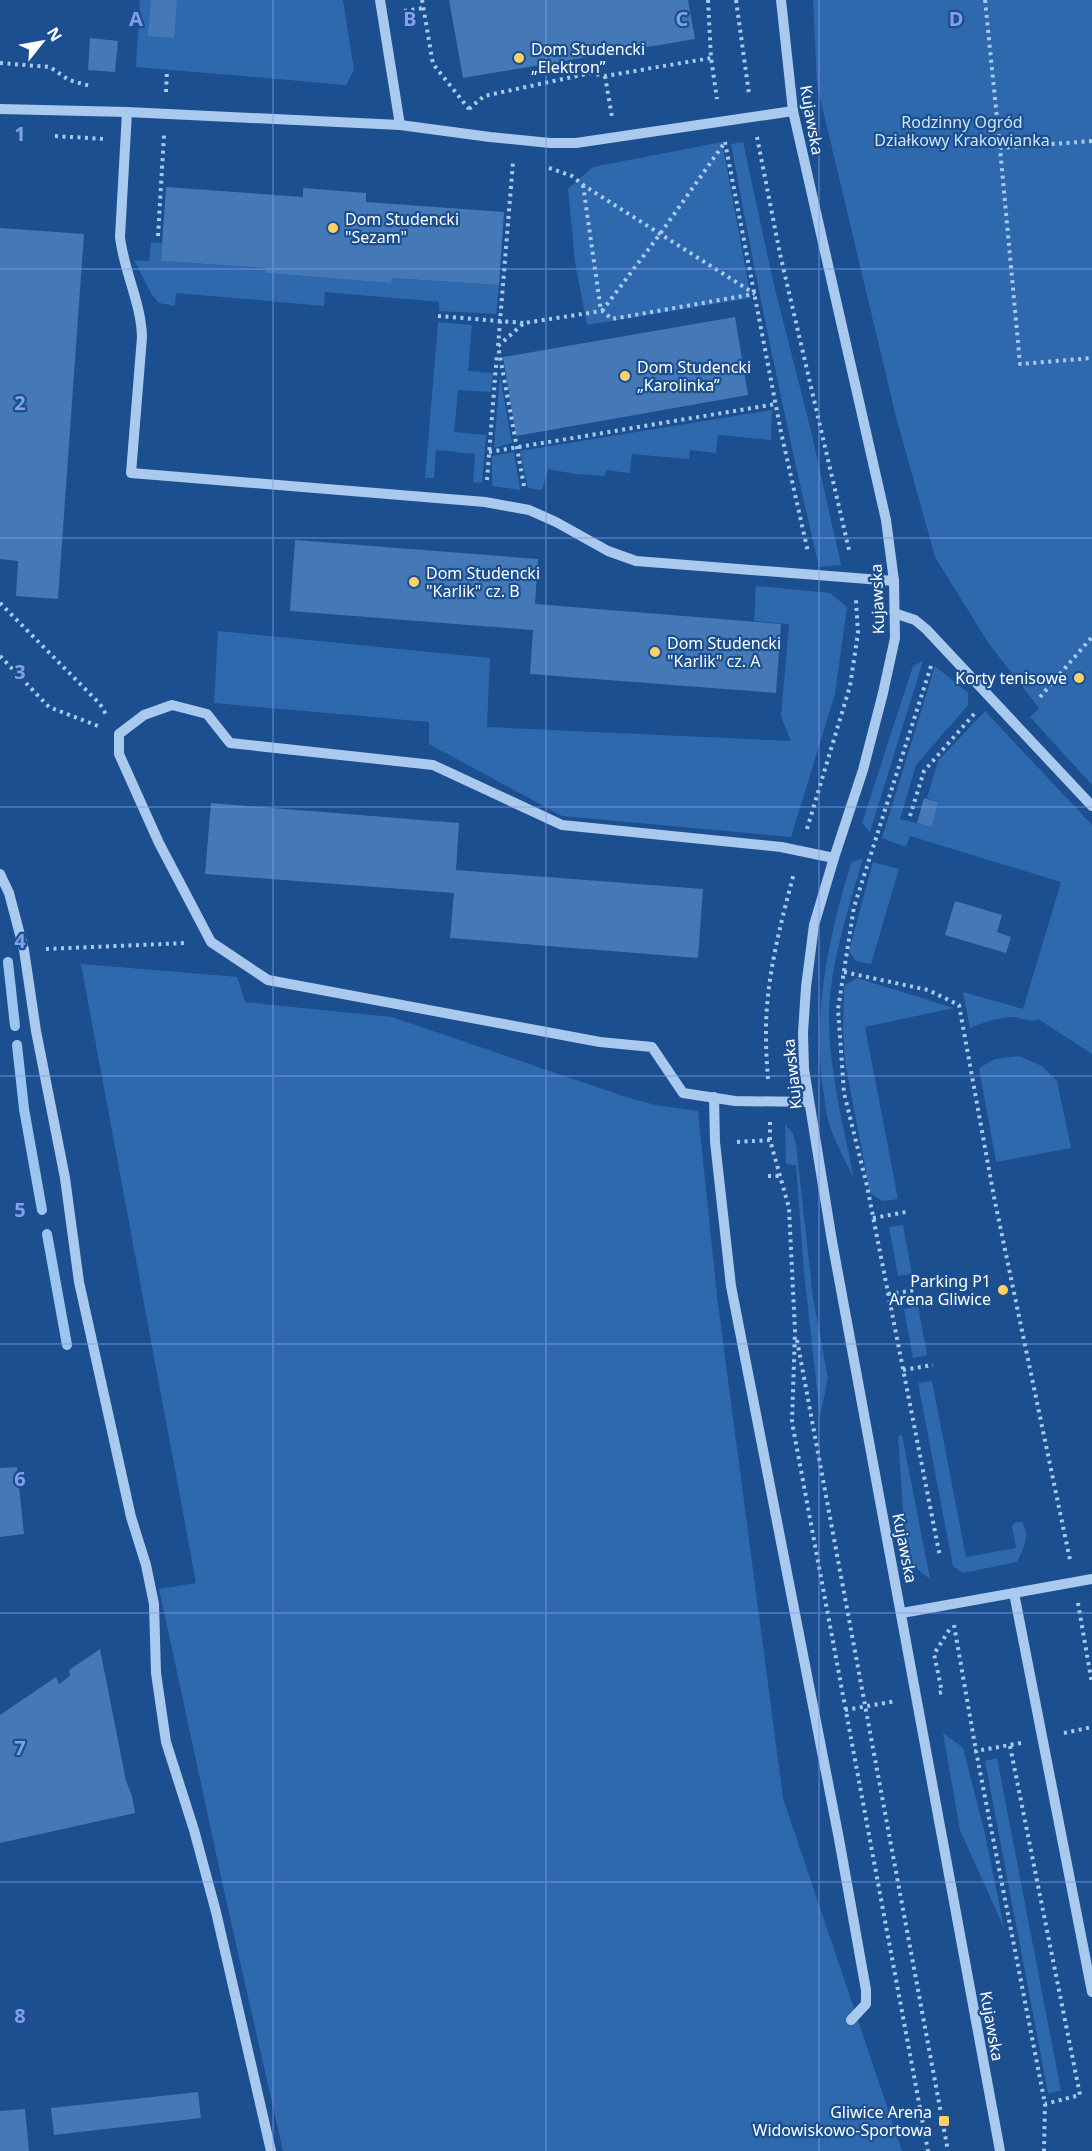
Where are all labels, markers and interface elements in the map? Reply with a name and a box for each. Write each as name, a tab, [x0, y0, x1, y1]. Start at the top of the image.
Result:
text: A	[129, 5, 143, 32]
text: B	[403, 5, 417, 32]
text: C	[676, 5, 689, 32]
text: D	[949, 5, 963, 32]
north arrow	[12, 12, 72, 72]
text: N	[42, 23, 68, 46]
place label: Dom Studencki „Elektron”	[531, 38, 645, 78]
marker: Dom Studencki „Elektron”	[512, 51, 526, 65]
street label: Kujawska	[795, 83, 829, 157]
park label: Rodzinny Ogród Działkowy Krakowianka	[874, 111, 1050, 151]
text: 1	[14, 120, 26, 147]
place label: Dom Studencki "Sezam"	[345, 208, 459, 248]
marker: Dom Studencki "Sezam"	[326, 221, 340, 235]
place label: Dom Studencki „Karolinka”	[637, 356, 751, 396]
marker: Dom Studencki „Karolinka”	[618, 369, 632, 383]
text: 2	[14, 389, 26, 416]
place label: Dom Studencki "Karlik" cz. B	[426, 562, 540, 602]
street label: Kujawska	[865, 563, 889, 635]
marker: Dom Studencki "Karlik" cz. B	[407, 575, 421, 589]
place label: Dom Studencki "Karlik" cz. A	[667, 632, 781, 672]
marker: Dom Studencki "Karlik" cz. A	[648, 645, 662, 659]
text: 3	[14, 658, 26, 685]
place label: Korty tenisowe	[955, 667, 1067, 689]
marker: Korty tenisowe	[1072, 671, 1086, 685]
text: 4	[14, 927, 26, 954]
street label: Kujawska	[777, 1038, 807, 1110]
text: 5	[14, 1196, 26, 1223]
place label: Parking P1 Arena Gliwice	[889, 1270, 991, 1310]
marker: Parking P1 Arena Gliwice	[996, 1283, 1010, 1297]
text: 6	[14, 1465, 26, 1492]
street label: Kujawska	[887, 1511, 923, 1585]
text: 7	[14, 1734, 26, 1761]
street label: Kujawska	[975, 1989, 1009, 2063]
text: 8	[14, 2002, 26, 2029]
place label: Gliwice Arena Widowiskowo-Sportowa	[753, 2101, 932, 2141]
marker: Gliwice Arena Widowiskowo-Sportowa	[937, 2114, 951, 2128]

